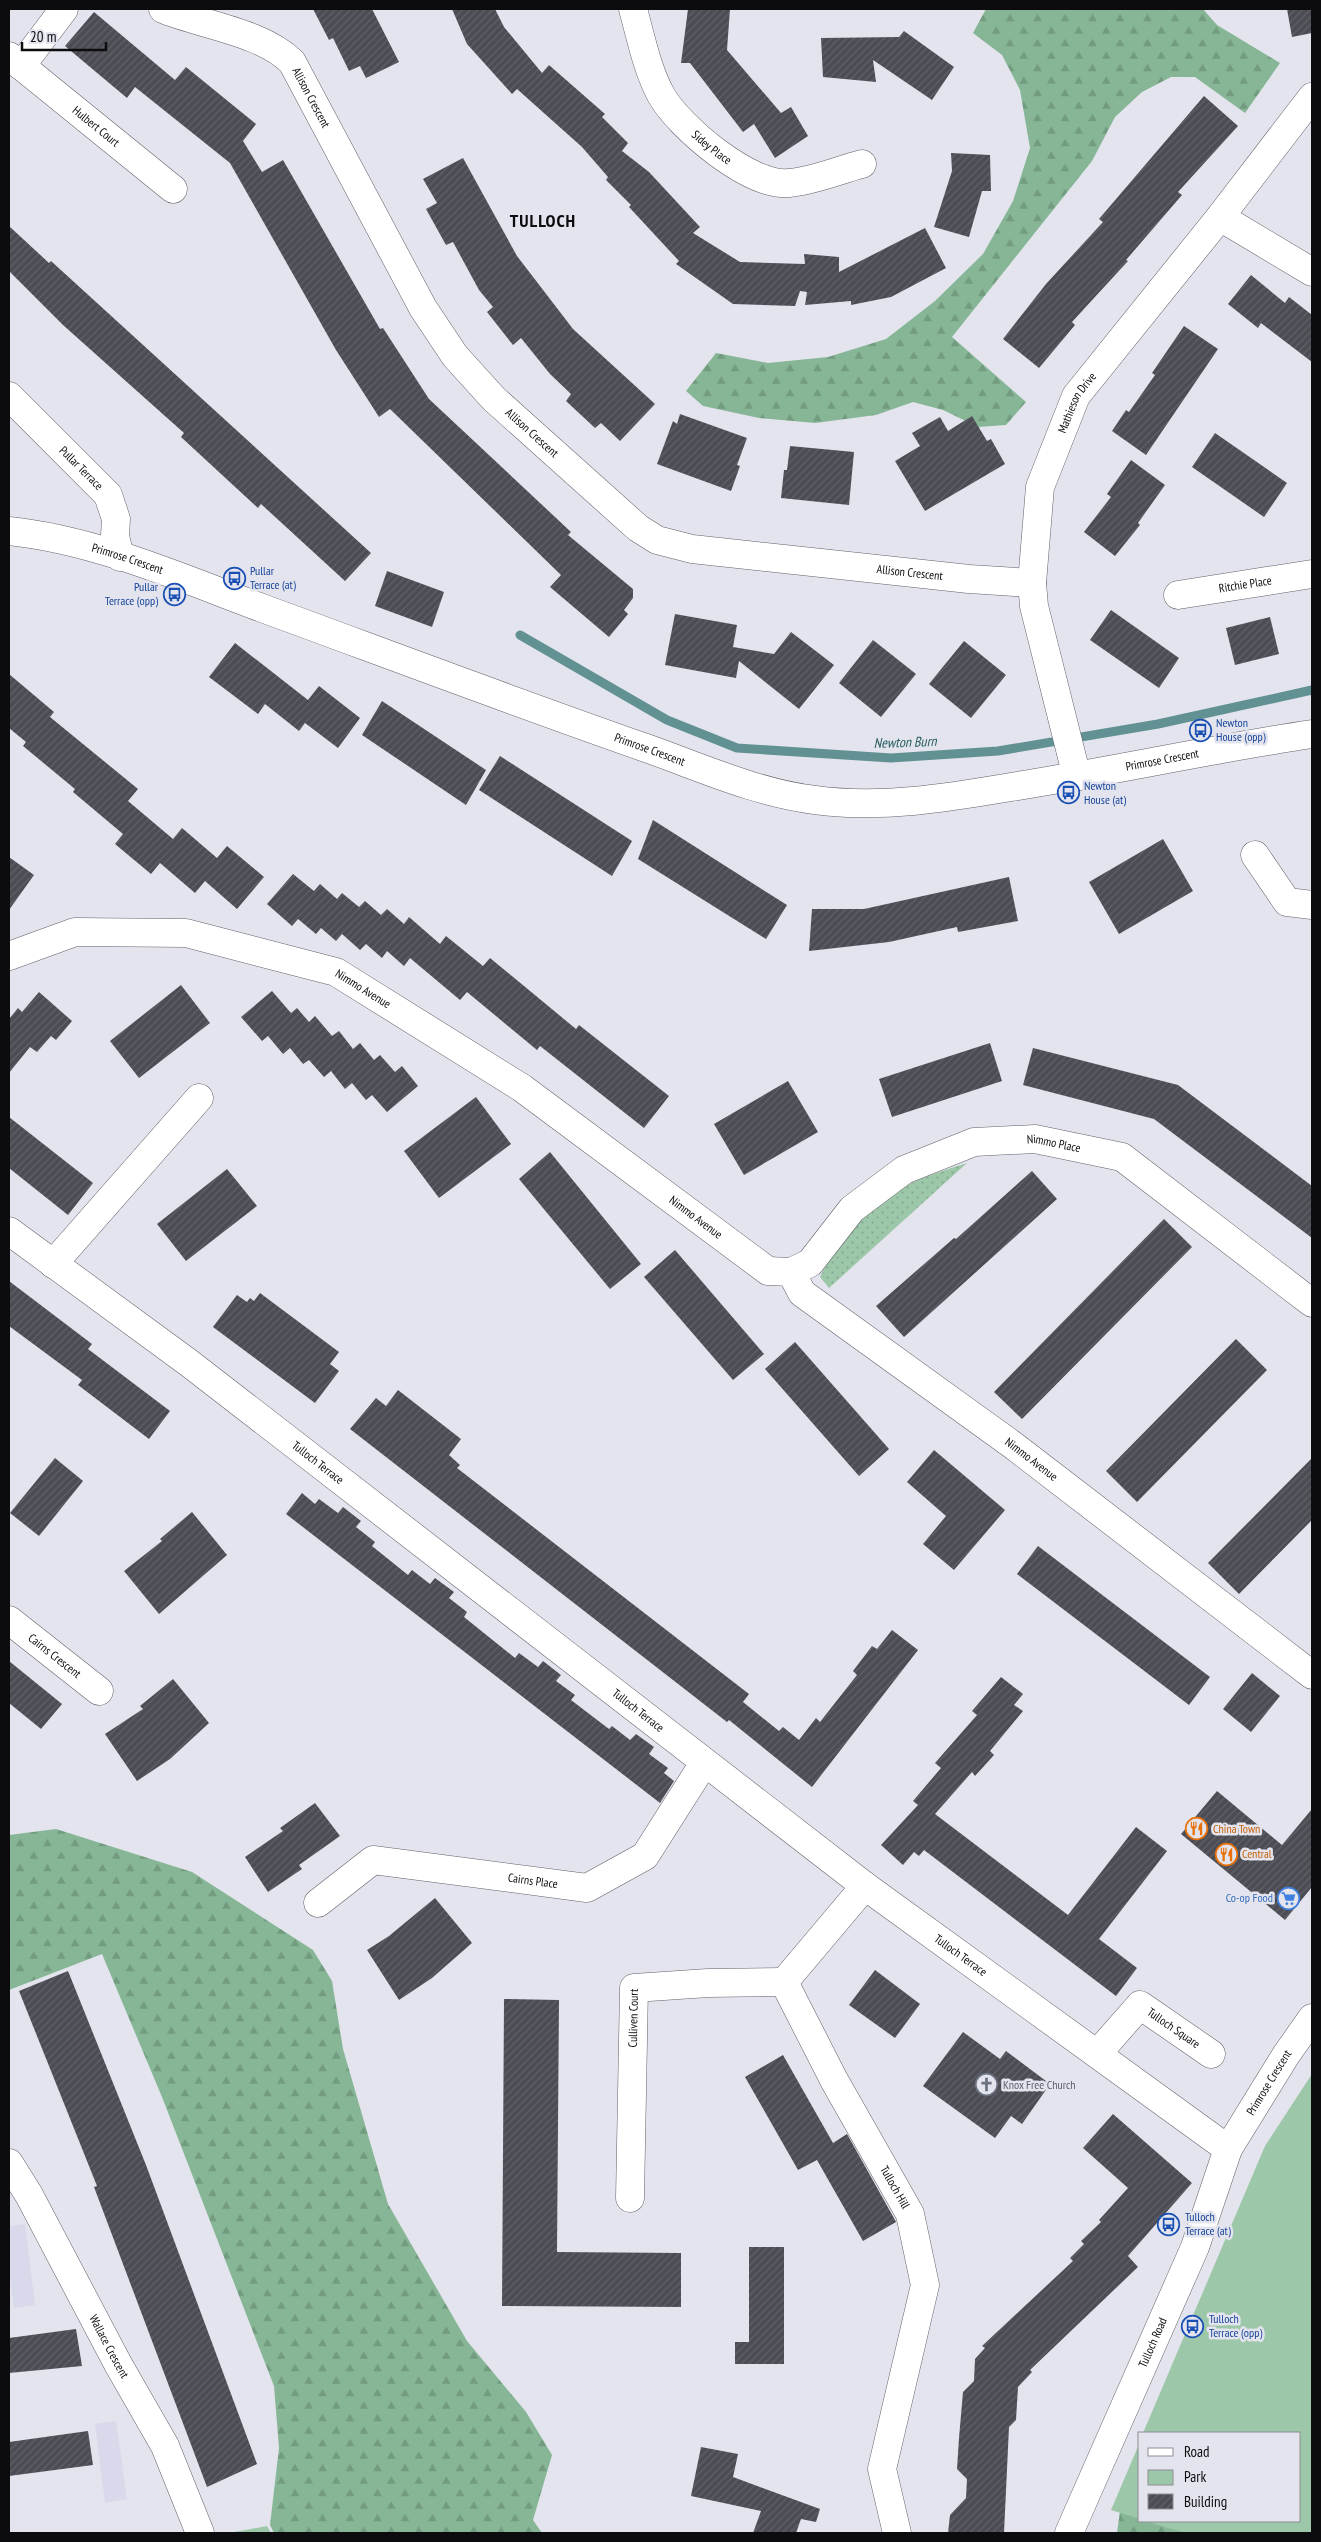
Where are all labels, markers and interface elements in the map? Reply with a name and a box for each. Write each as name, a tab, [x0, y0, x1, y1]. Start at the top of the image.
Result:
scale bar	[22, 20, 106, 52]
text: 20 m	[30, 27, 56, 46]
street label: Allison Crescent	[289, 65, 334, 131]
street label: Hulbert Court	[70, 103, 124, 150]
street label: Sidey Place	[689, 127, 735, 167]
district label: TULLOCH	[510, 209, 576, 232]
street label: Mathieson Drive	[1054, 369, 1099, 435]
street label: Allison Crescent	[503, 405, 562, 461]
street label: Pullar Terrace	[56, 443, 107, 493]
street label: Primrose Crescent	[90, 540, 166, 577]
street label: Allison Crescent	[876, 561, 944, 583]
place label: Pullar Terrace (at)	[250, 563, 296, 592]
bus stop icon: Pullar Terrace (at)	[222, 566, 246, 590]
street label: Ritchie Place	[1218, 572, 1273, 596]
place label: Pullar Terrace (opp)	[105, 579, 159, 608]
bus stop icon: Pullar Terrace (opp)	[162, 582, 186, 606]
place label: Newton House (opp)	[1216, 715, 1266, 744]
bus stop icon: Newton House (opp)	[1188, 718, 1212, 742]
street label: Primrose Crescent	[612, 729, 688, 769]
water label: Newton Burn	[873, 732, 938, 752]
street label: Primrose Crescent	[1124, 745, 1201, 774]
place label: Newton House (at)	[1084, 778, 1126, 807]
bus stop icon: Newton House (at)	[1056, 781, 1080, 805]
street label: Nimmo Avenue	[333, 965, 394, 1011]
street label: Nimmo Place	[1026, 1131, 1082, 1155]
street label: Nimmo Avenue	[667, 1192, 726, 1242]
street label: Nimmo Avenue	[1002, 1434, 1061, 1484]
street label: Tulloch Terrace	[289, 1437, 347, 1487]
street label: Cairns Crescent	[25, 1630, 85, 1681]
street label: Tulloch Terrace	[609, 1685, 667, 1735]
restaurant icon: China Town	[1185, 1817, 1209, 1841]
place label: China Town	[1213, 1821, 1260, 1836]
restaurant icon: Central	[1214, 1842, 1238, 1866]
place label: Central	[1242, 1846, 1272, 1861]
street label: Cairns Place	[507, 1870, 559, 1891]
supermarket icon: Co-op Food	[1277, 1886, 1301, 1910]
place label: Co-op Food	[1226, 1890, 1273, 1905]
street label: Tulloch Terrace	[932, 1931, 990, 1979]
street label: Culliven Court	[625, 1988, 641, 2048]
street label: Tulloch Square	[1144, 2004, 1203, 2051]
street label: Primrose Crescent	[1243, 2046, 1295, 2118]
church icon: Knox Free Church	[975, 2073, 999, 2097]
place label: Knox Free Church	[1003, 2077, 1076, 2092]
street label: Tulloch Hill	[877, 2163, 914, 2211]
place label: Tulloch Terrace (at)	[1185, 2209, 1231, 2238]
bus stop icon: Tulloch Terrace (at)	[1157, 2212, 1181, 2236]
place label: Tulloch Terrace (opp)	[1209, 2311, 1262, 2340]
street label: Wallace Crescent	[86, 2312, 133, 2381]
bus stop icon: Tulloch Terrace (opp)	[1181, 2314, 1205, 2338]
street label: Tulloch Road	[1135, 2315, 1170, 2370]
legend	[1138, 2432, 1301, 2522]
text: Road	[1184, 2442, 1210, 2461]
text: Park	[1184, 2467, 1206, 2486]
text: Building	[1184, 2492, 1227, 2511]

